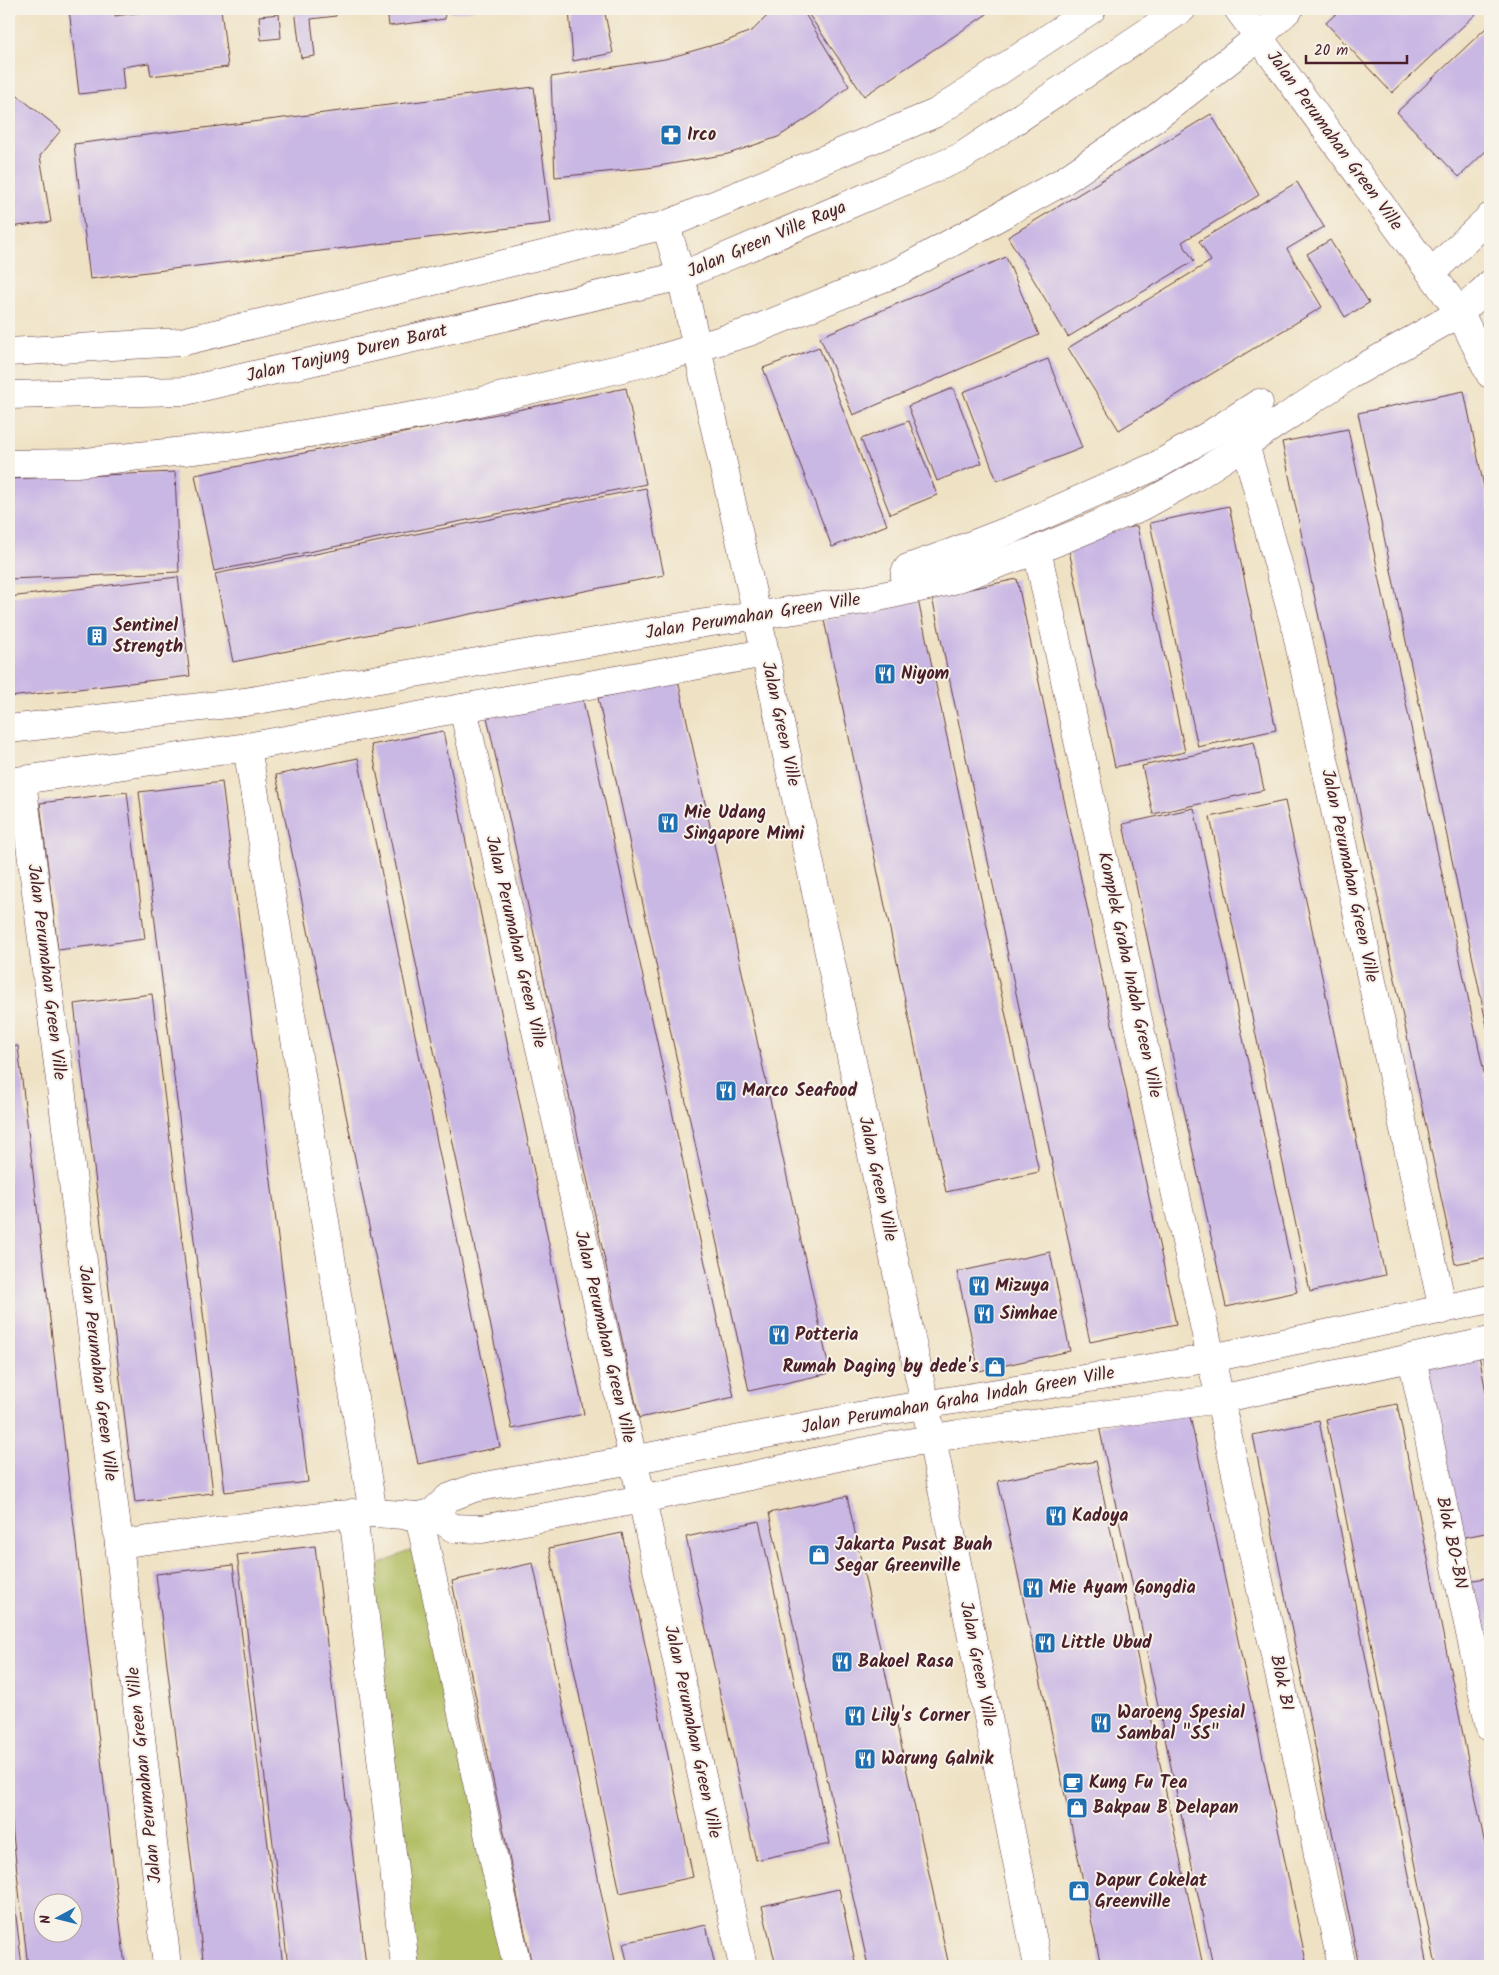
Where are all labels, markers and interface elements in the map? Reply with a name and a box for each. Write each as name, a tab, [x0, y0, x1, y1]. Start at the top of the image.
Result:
scale bar	[1306, 32, 1408, 64]
text: 20 m	[1314, 39, 1348, 63]
street label: Jalan Perumahan Green Ville	[1258, 45, 1410, 237]
place label: Irco	[687, 121, 716, 150]
pharmacy icon: Irco	[659, 123, 683, 147]
street label: Jalan Green Ville Raya	[683, 193, 851, 287]
street label: Jalan Tanjung Duren Barat	[244, 317, 451, 391]
street label: Jalan Perumahan Green Ville	[643, 586, 863, 648]
place label: Sentinel Strength	[113, 612, 183, 662]
building icon: Sentinel Strength	[85, 624, 109, 648]
street label: Jalan Green Ville	[753, 659, 807, 789]
place label: Niyom	[901, 660, 950, 689]
restaurant icon: Niyom	[873, 662, 897, 686]
street label: Jalan Perumahan Green Ville	[1312, 767, 1386, 985]
place label: Mie Udang Singapore Mimi	[684, 799, 805, 849]
restaurant icon: Mie Udang Singapore Mimi	[656, 811, 680, 835]
street label: Jalan Perumahan Green Ville	[476, 833, 554, 1051]
street label: Komplek Graha Indah Green Ville	[1089, 849, 1169, 1101]
street label: Jalan Perumahan Green Ville	[18, 862, 74, 1082]
place label: Marco Seafood	[742, 1077, 857, 1106]
restaurant icon: Marco Seafood	[714, 1079, 738, 1103]
street label: Jalan Green Ville	[850, 1114, 904, 1244]
street label: Jalan Perumahan Green Ville	[565, 1228, 643, 1446]
street label: Jalan Perumahan Green Ville	[69, 1263, 125, 1483]
place label: Mizuya	[995, 1272, 1049, 1301]
restaurant icon: Mizuya	[967, 1274, 991, 1298]
place label: Simhae	[1000, 1300, 1058, 1329]
restaurant icon: Simhae	[972, 1302, 996, 1326]
place label: Potteria	[795, 1321, 859, 1350]
restaurant icon: Potteria	[767, 1323, 791, 1347]
place label: Rumah Daging by dede's	[783, 1353, 980, 1382]
shop icon: Rumah Daging by dede's	[983, 1355, 1007, 1379]
street label: Jalan Perumahan Graha Indah Green Ville	[799, 1359, 1117, 1443]
street label: Blok BO-BN	[1427, 1494, 1475, 1592]
place label: Kadoya	[1072, 1502, 1128, 1531]
restaurant icon: Kadoya	[1044, 1504, 1068, 1528]
place label: Jakarta Pusat Buah Segar Greenville	[835, 1531, 992, 1581]
shop icon: Jakarta Pusat Buah Segar Greenville	[807, 1543, 831, 1567]
place label: Mie Ayam Gongdia	[1049, 1574, 1196, 1603]
restaurant icon: Mie Ayam Gongdia	[1021, 1576, 1045, 1600]
street label: Jalan Green Ville	[951, 1599, 1003, 1729]
street label: Jalan Perumahan Green Ville	[655, 1623, 729, 1841]
place label: Little Ubud	[1061, 1629, 1152, 1658]
restaurant icon: Little Ubud	[1033, 1631, 1057, 1655]
place label: Bakoel Rasa	[858, 1648, 954, 1677]
restaurant icon: Bakoel Rasa	[830, 1650, 854, 1674]
street label: Blok BI	[1261, 1652, 1301, 1714]
street label: Jalan Perumahan Green Ville	[119, 1665, 171, 1885]
place label: Waroeng Spesial Sambal "SS"	[1117, 1699, 1245, 1749]
place label: Lily's Corner	[871, 1702, 972, 1731]
restaurant icon: Lily's Corner	[843, 1704, 867, 1728]
restaurant icon: Waroeng Spesial Sambal "SS"	[1089, 1711, 1113, 1735]
place label: Warung Galnik	[881, 1745, 994, 1774]
restaurant icon: Warung Galnik	[853, 1747, 877, 1771]
place label: Kung Fu Tea	[1089, 1769, 1187, 1798]
cafe icon: Kung Fu Tea	[1061, 1771, 1085, 1795]
place label: Bakpau B Delapan	[1093, 1794, 1239, 1823]
shop icon: Bakpau B Delapan	[1065, 1796, 1089, 1820]
place label: Dapur Cokelat Greenville	[1095, 1867, 1208, 1917]
shop icon: Dapur Cokelat Greenville	[1067, 1879, 1091, 1903]
north arrow	[32, 1892, 82, 1942]
text: N	[35, 1914, 58, 1925]

